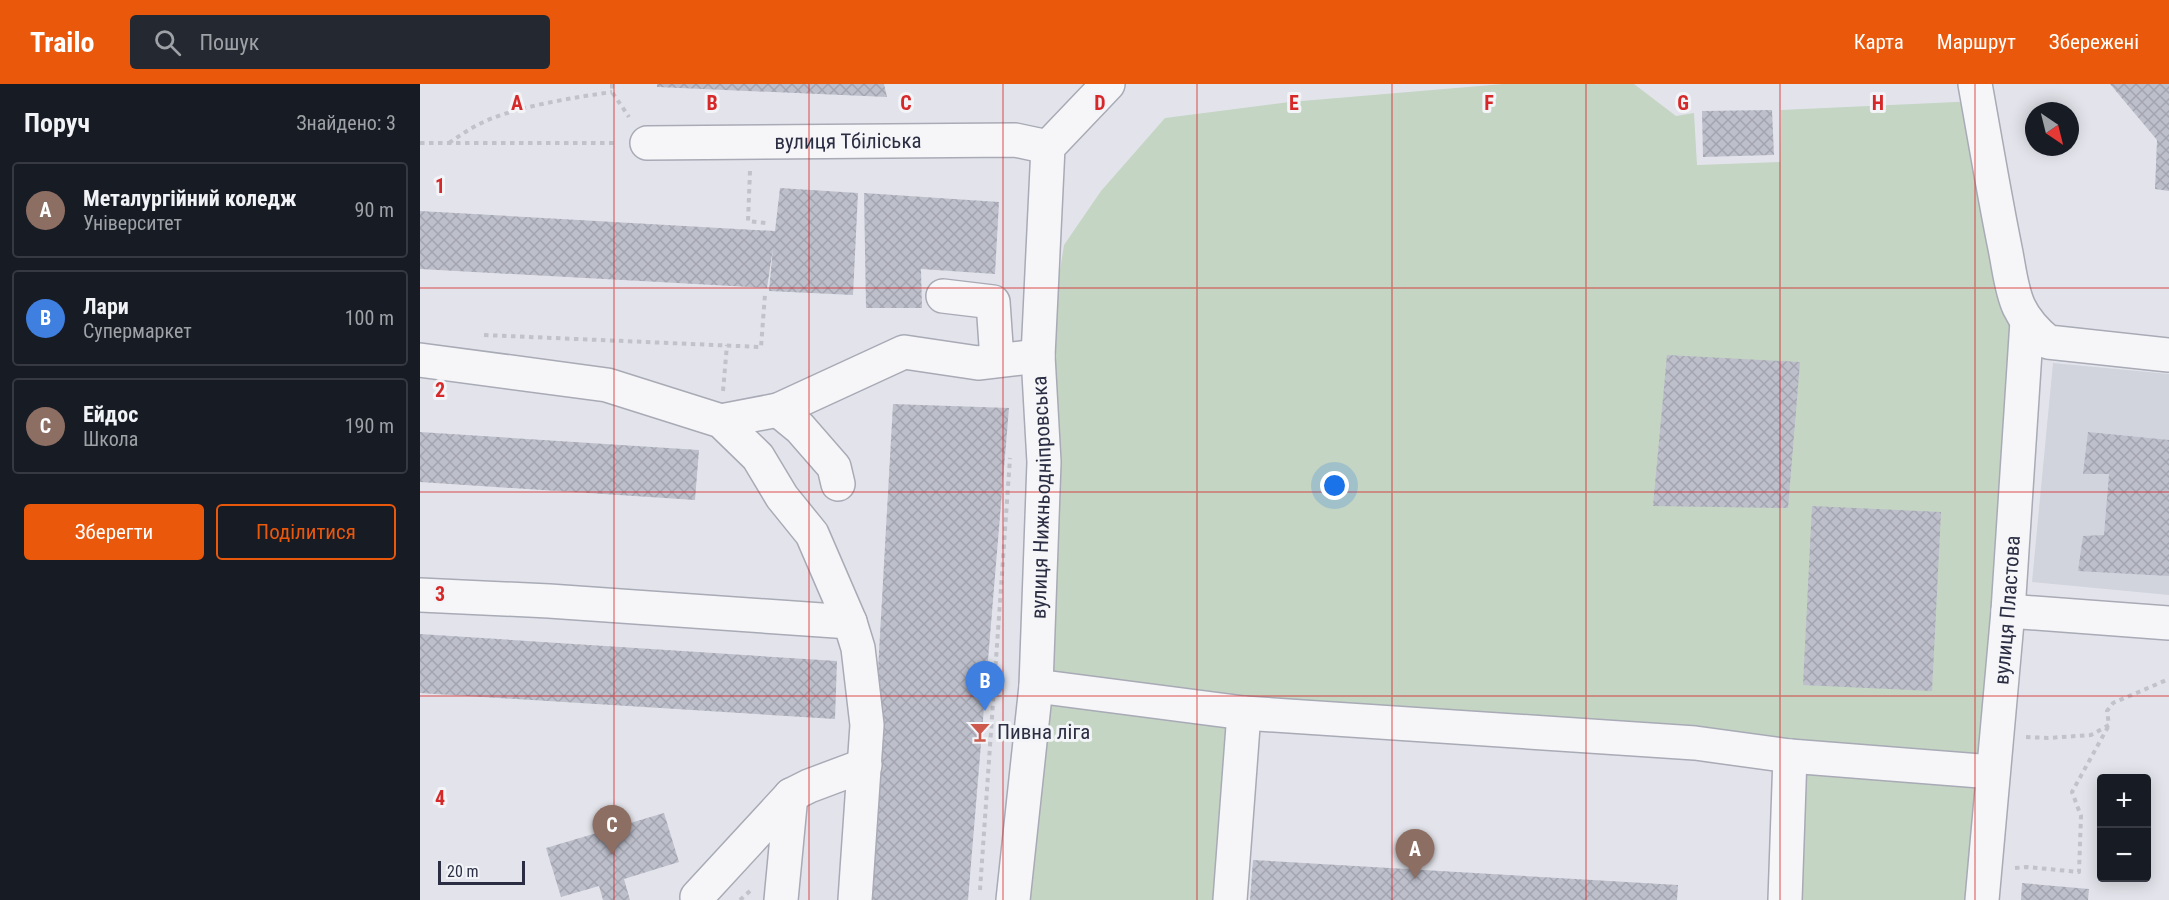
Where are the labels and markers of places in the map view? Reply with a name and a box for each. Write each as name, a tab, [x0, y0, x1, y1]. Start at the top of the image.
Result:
pin: B	[966, 662, 1004, 711]
bar icon: Пивна ліга	[968, 720, 992, 744]
place label: Пивна ліга	[997, 720, 1090, 744]
pin: C	[592, 806, 632, 855]
pin: A	[1396, 830, 1434, 879]

